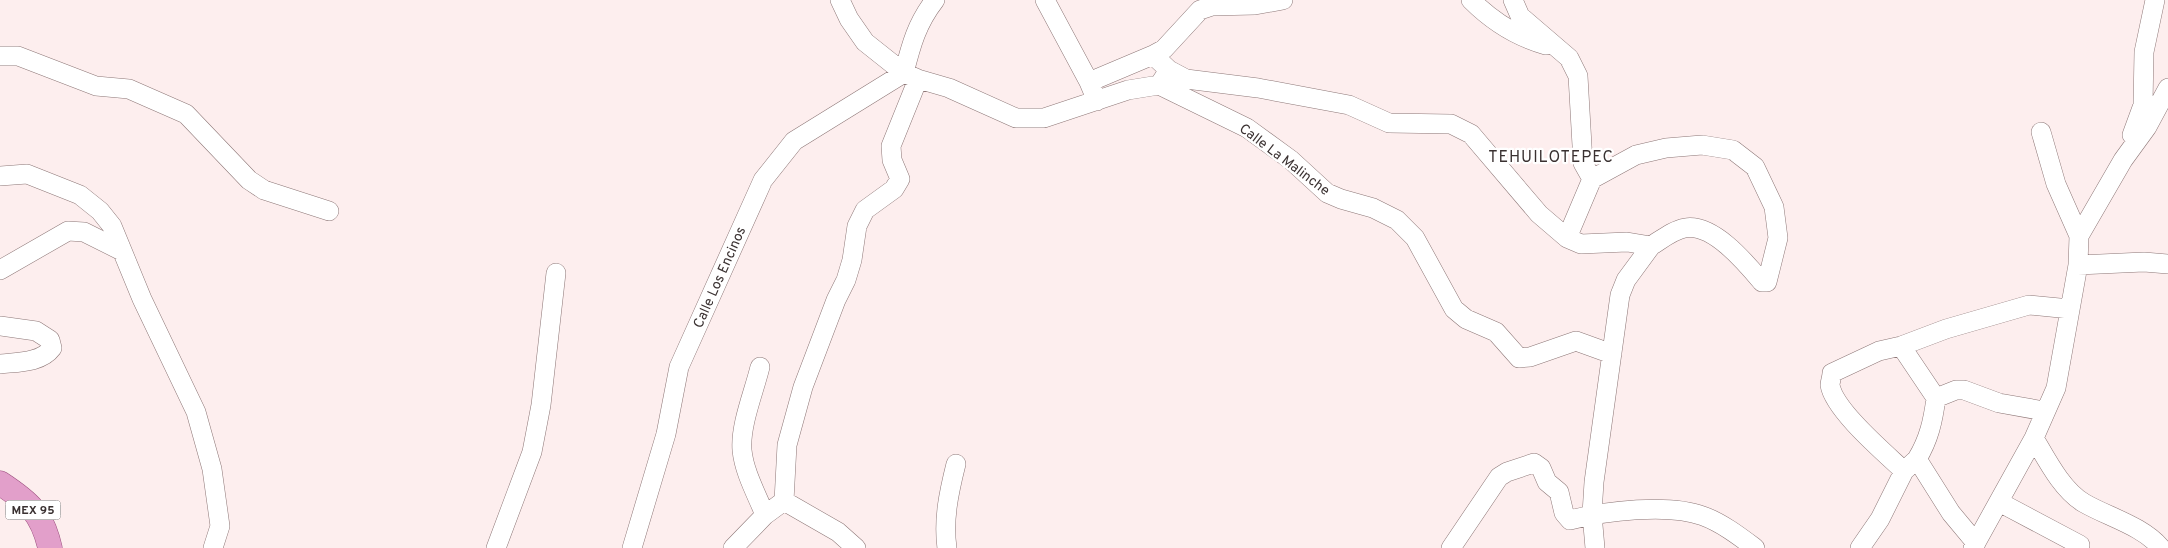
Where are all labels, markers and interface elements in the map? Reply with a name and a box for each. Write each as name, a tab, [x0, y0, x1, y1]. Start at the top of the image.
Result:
street label: Calle La Malinche	[1235, 121, 1333, 200]
district label: TEHUILOTEPEC	[1488, 148, 1614, 168]
street label: Calle Los Encinos	[690, 224, 750, 331]
road number: MEX 95	[5, 500, 60, 520]

